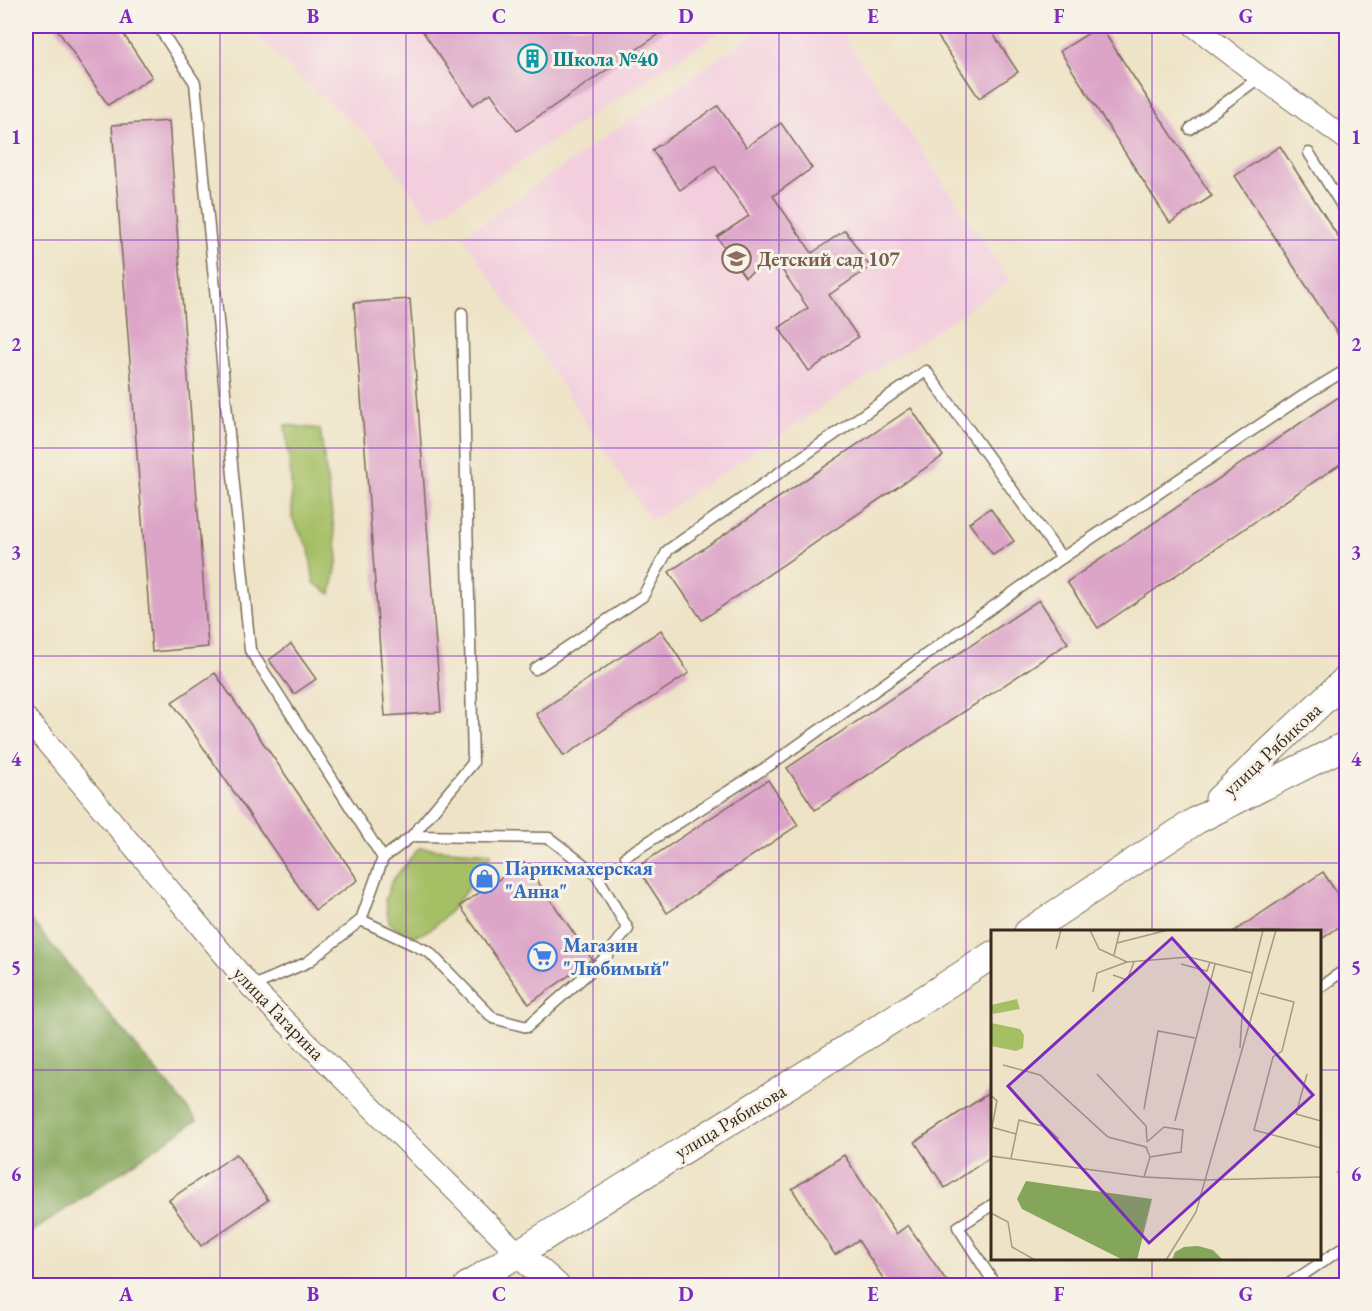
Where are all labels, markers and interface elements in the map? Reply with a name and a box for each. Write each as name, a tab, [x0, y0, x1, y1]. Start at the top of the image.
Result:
text: A	[118, 3, 134, 29]
text: B	[307, 3, 319, 29]
text: C	[492, 3, 506, 29]
text: D	[678, 3, 694, 29]
text: E	[867, 3, 879, 29]
text: F	[1054, 3, 1065, 29]
text: G	[1239, 3, 1253, 29]
building icon: Школа №40	[516, 43, 548, 75]
place label: Школа №40	[553, 46, 658, 72]
text: 1	[11, 124, 21, 150]
text: 1	[1351, 124, 1361, 150]
school or university icon: Детский сад 107	[720, 243, 752, 275]
place label: Детский сад 107	[757, 246, 900, 272]
text: 2	[11, 331, 22, 357]
text: 2	[1351, 331, 1362, 357]
text: 3	[11, 539, 21, 565]
text: 3	[1351, 539, 1361, 565]
street label: улица Рябикова	[1217, 697, 1327, 801]
text: 4	[11, 746, 22, 772]
text: 4	[1351, 746, 1362, 772]
place label: Парикмахерская "Анна"	[505, 855, 653, 904]
shop icon: Парикмахерская "Анна"	[468, 863, 500, 895]
inset map	[991, 930, 1321, 1260]
place label: Магазин "Любимый"	[563, 932, 670, 981]
supermarket icon: Магазин "Любимый"	[526, 940, 558, 972]
text: 5	[11, 954, 21, 980]
text: 5	[1351, 954, 1361, 980]
street label: улица Гагарина	[228, 960, 330, 1066]
street label: улица Рябикова	[669, 1077, 791, 1165]
text: 6	[11, 1161, 22, 1187]
text: 6	[1351, 1161, 1362, 1187]
text: A	[118, 1281, 134, 1307]
text: B	[307, 1281, 319, 1307]
text: C	[492, 1281, 506, 1307]
text: D	[678, 1281, 694, 1307]
text: E	[867, 1281, 879, 1307]
text: F	[1054, 1281, 1065, 1307]
text: G	[1239, 1281, 1253, 1307]

